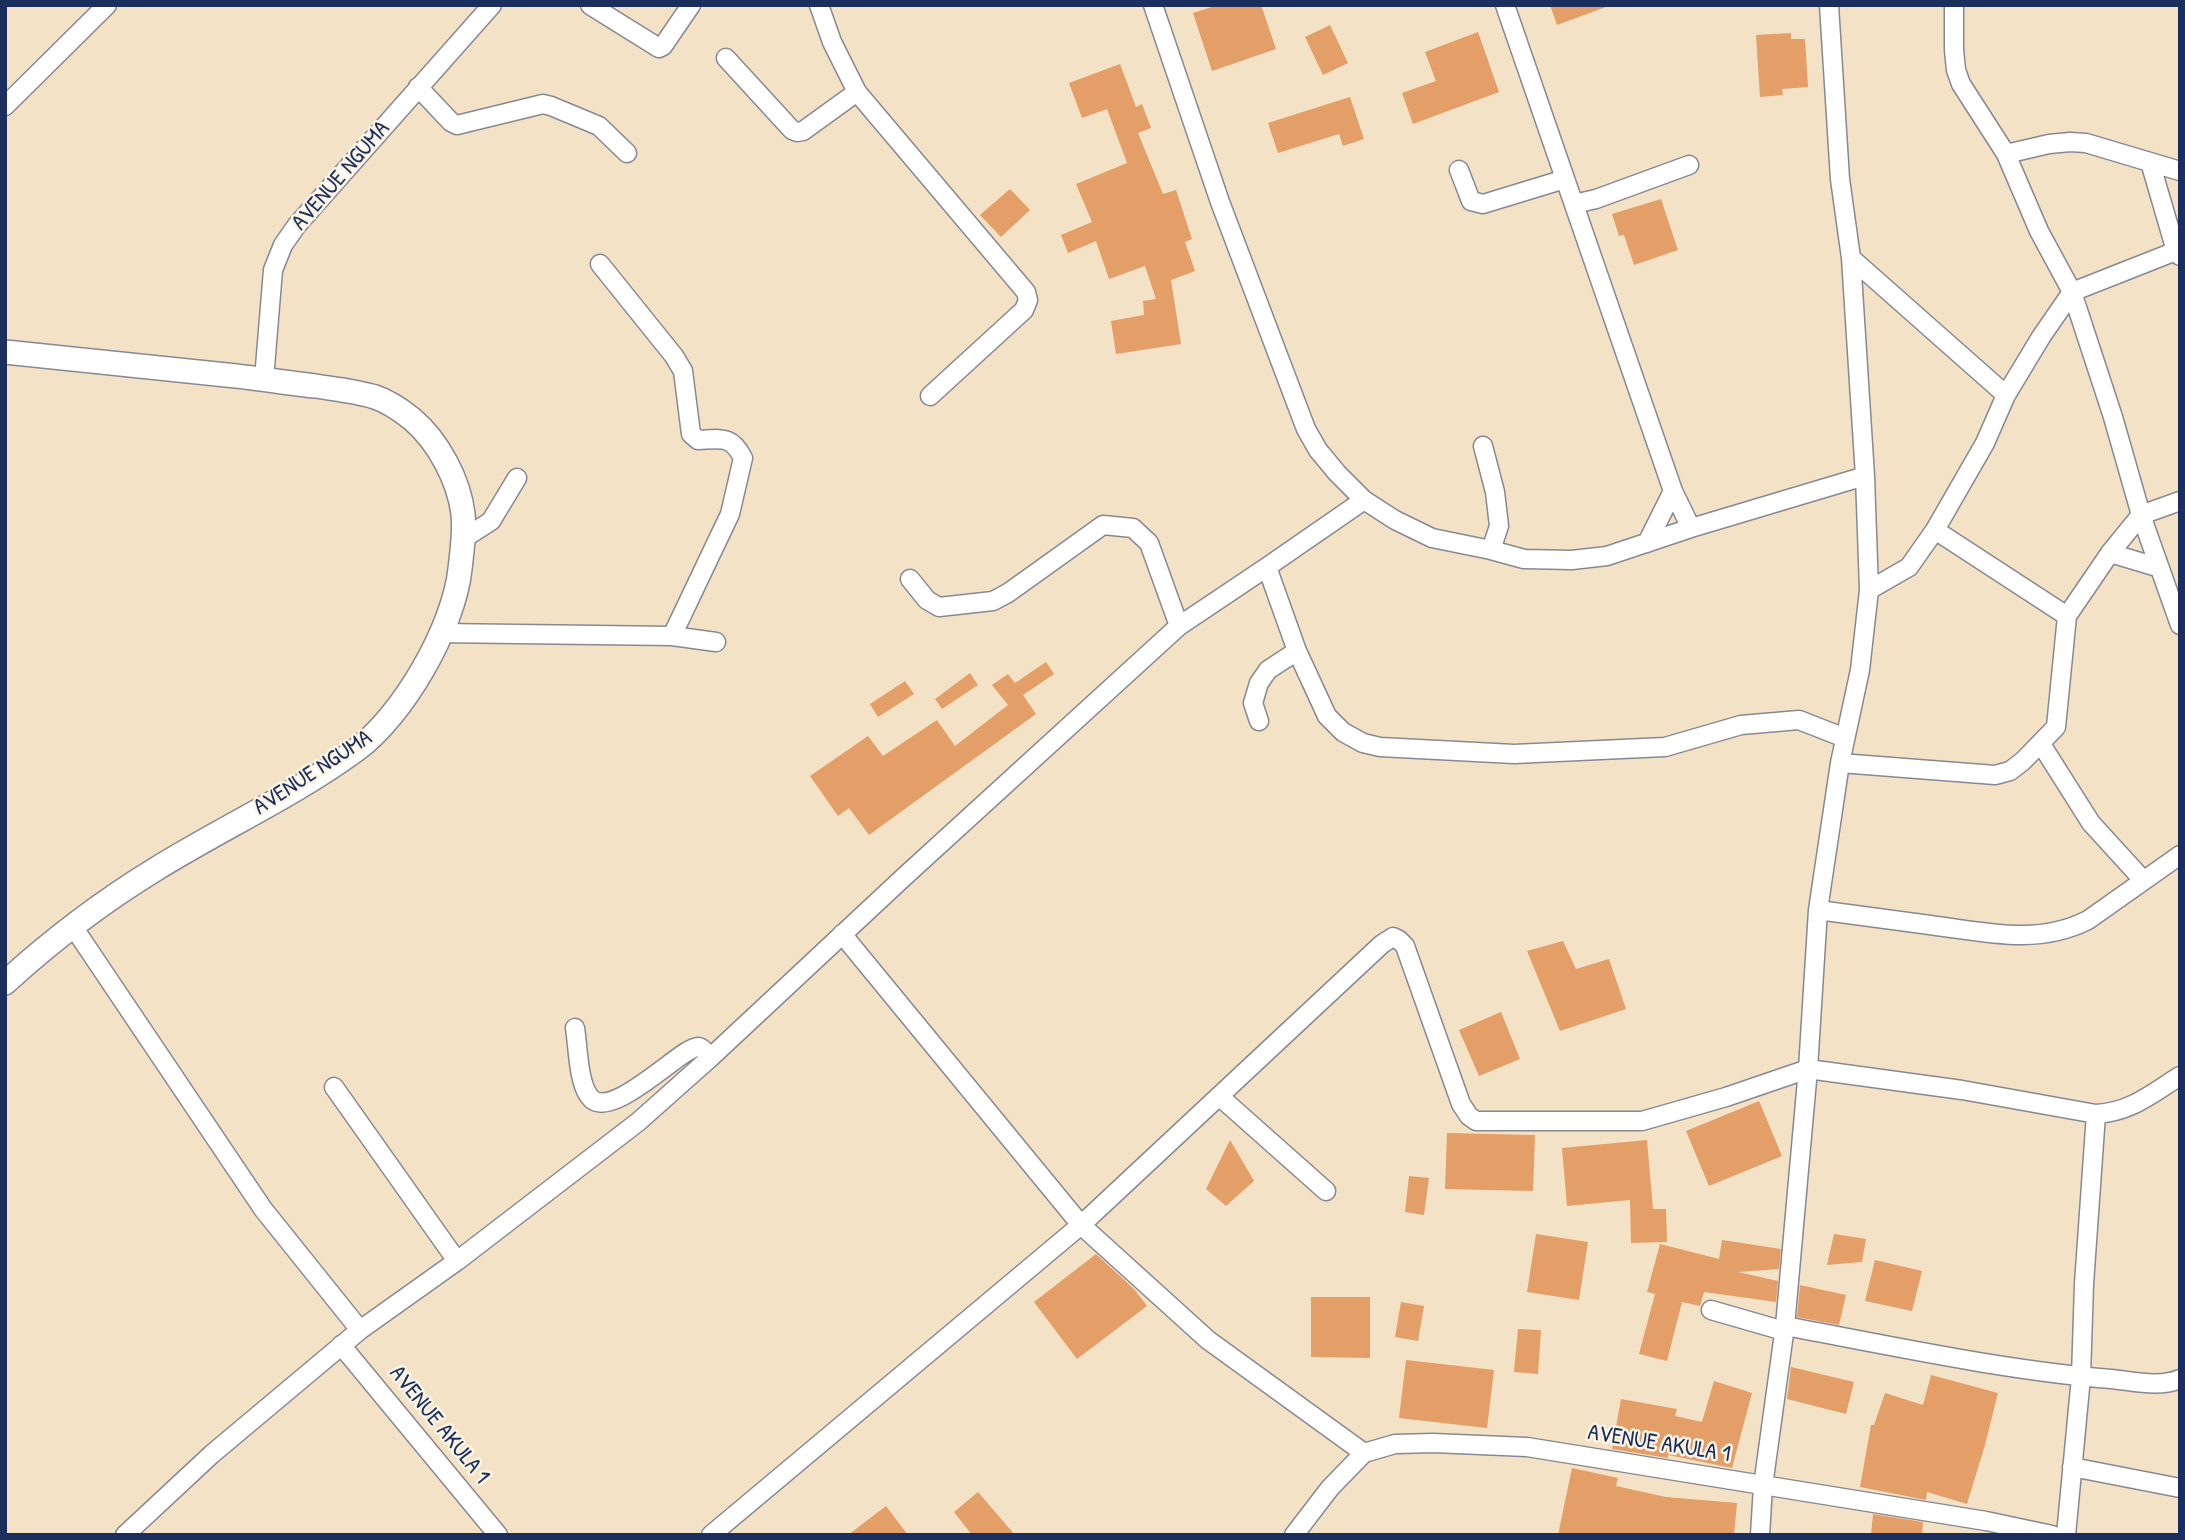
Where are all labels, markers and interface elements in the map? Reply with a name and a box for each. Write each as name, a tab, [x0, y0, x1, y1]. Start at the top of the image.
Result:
street label: AVENUE NGUMA	[286, 116, 396, 236]
street label: AVENUE NGUMA	[249, 725, 377, 821]
street label: AVENUE AKULA 1	[383, 1360, 495, 1490]
street label: AVENUE AKULA 1	[1586, 1419, 1732, 1469]

